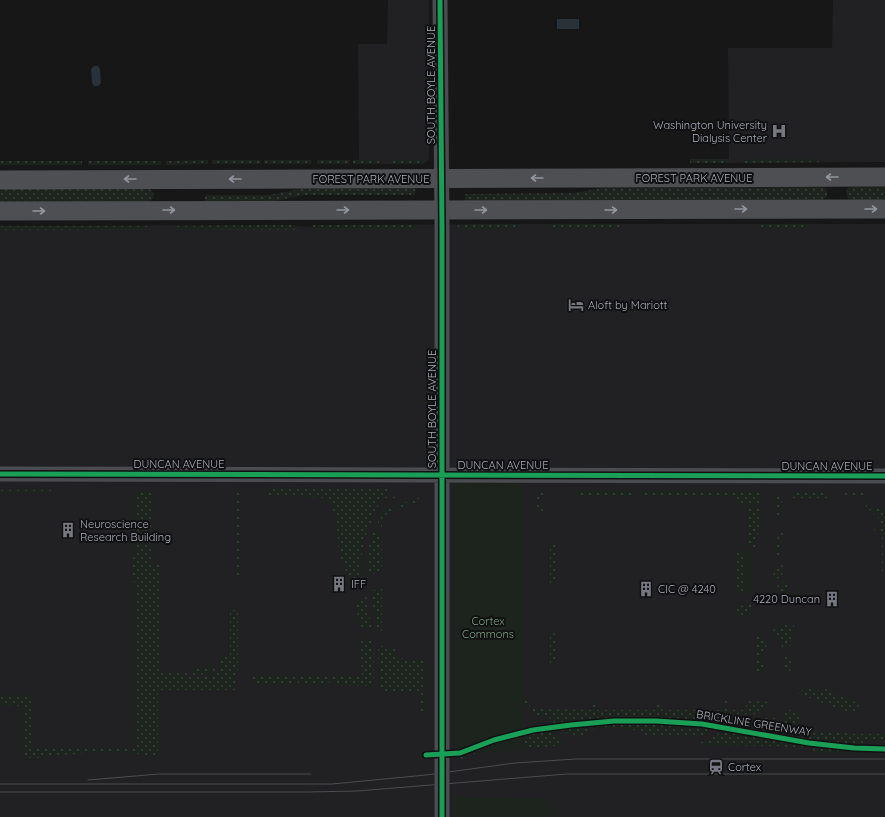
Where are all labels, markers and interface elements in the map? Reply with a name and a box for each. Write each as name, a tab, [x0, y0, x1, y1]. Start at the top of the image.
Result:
street label: SOUTH BOYLE AVENUE	[424, 26, 438, 144]
place label: Washington University Dialysis Center	[653, 118, 768, 145]
hospital icon: Washington University Dialysis Center	[770, 122, 788, 140]
street label: FOREST PARK AVENUE	[636, 171, 752, 185]
street label: FOREST PARK AVENUE	[313, 172, 429, 186]
one-way arrow	[826, 173, 839, 181]
one-way arrow	[531, 174, 544, 182]
one-way arrow	[124, 175, 137, 183]
one-way arrow	[229, 175, 242, 183]
one-way arrow	[734, 205, 747, 213]
one-way arrow	[864, 205, 877, 213]
one-way arrow	[162, 206, 175, 214]
one-way arrow	[474, 206, 487, 214]
one-way arrow	[604, 206, 617, 214]
one-way arrow	[32, 207, 45, 215]
one-way arrow	[336, 207, 349, 214]
hotel icon: Aloft by Mariott	[567, 296, 585, 314]
place label: Aloft by Mariott	[588, 298, 668, 312]
street label: SOUTH BOYLE AVENUE	[425, 350, 439, 468]
street label: DUNCAN AVENUE	[134, 457, 224, 471]
street label: DUNCAN AVENUE	[458, 458, 548, 472]
street label: DUNCAN AVENUE	[782, 459, 872, 473]
place label: Neuroscience Research Building	[80, 517, 171, 544]
building icon: Neuroscience Research Building	[59, 521, 77, 539]
building icon: IFF	[330, 575, 348, 593]
place label: IFF	[351, 577, 366, 591]
building icon: CIC @ 4240	[637, 580, 655, 598]
place label: CIC @ 4240	[658, 582, 716, 596]
building icon: 4220 Duncan	[823, 590, 841, 608]
place label: 4220 Duncan	[753, 592, 820, 606]
park label: Cortex Commons	[462, 614, 514, 641]
street label: BRICKLINE GREENWAY	[695, 707, 813, 739]
station icon: Cortex	[707, 758, 725, 776]
place label: Cortex	[728, 760, 761, 774]

